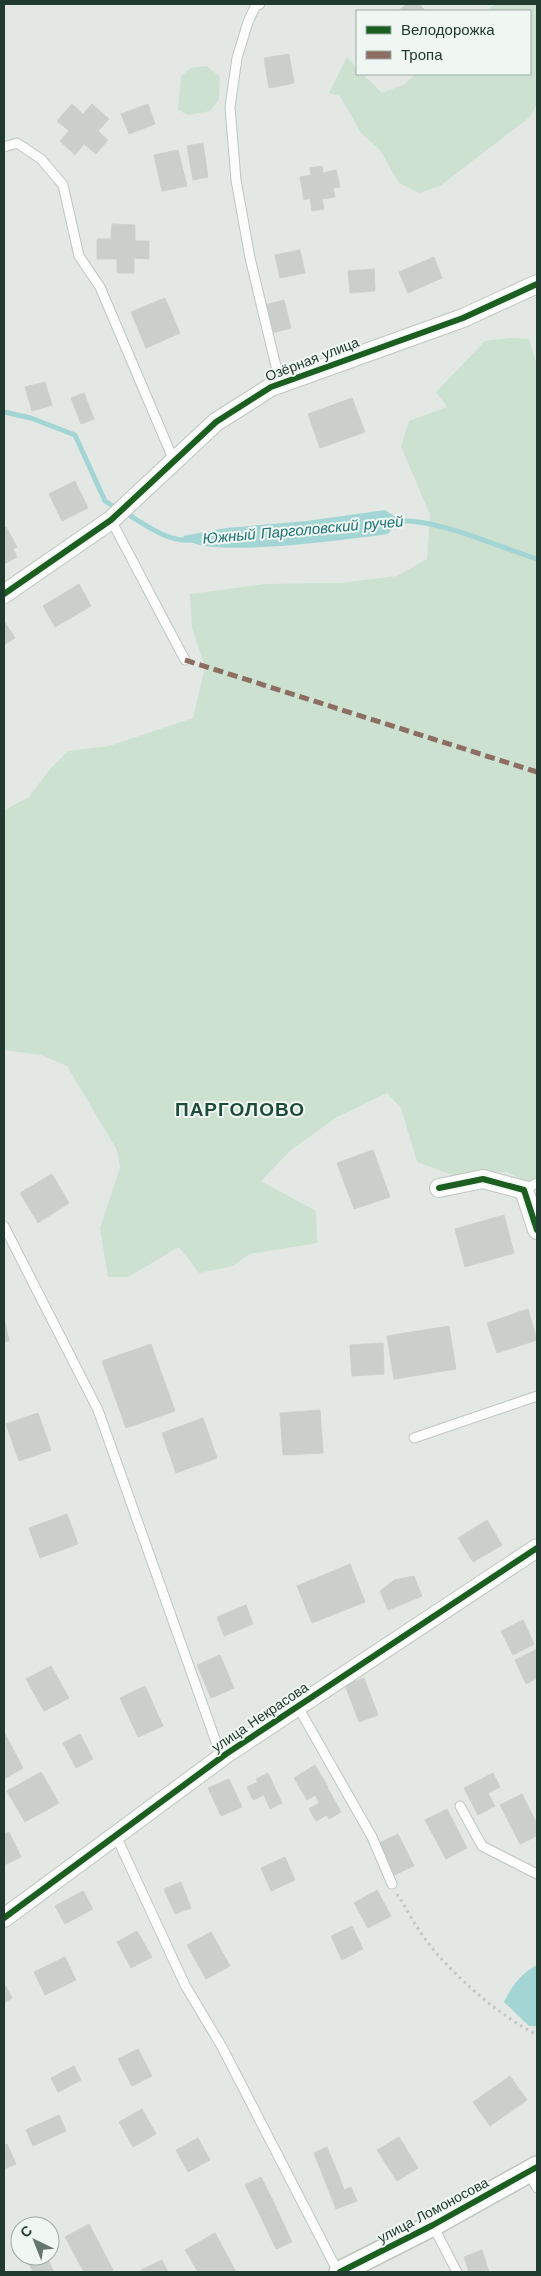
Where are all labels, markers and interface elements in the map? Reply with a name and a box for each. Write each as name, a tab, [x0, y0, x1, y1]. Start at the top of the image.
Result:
legend	[356, 10, 531, 75]
text: Велодорожка	[401, 21, 495, 39]
text: Тропа	[401, 46, 443, 64]
street label: Озёрная улица	[263, 334, 361, 384]
water label: Южный Парголовский ручей	[202, 512, 405, 548]
district label: ПАРГОЛОВО	[175, 1098, 305, 1121]
street label: улица Некрасова	[209, 1679, 311, 1755]
street label: улица Ломоносова	[375, 2174, 491, 2246]
north arrow	[10, 2216, 60, 2266]
text: С	[17, 2222, 35, 2241]

